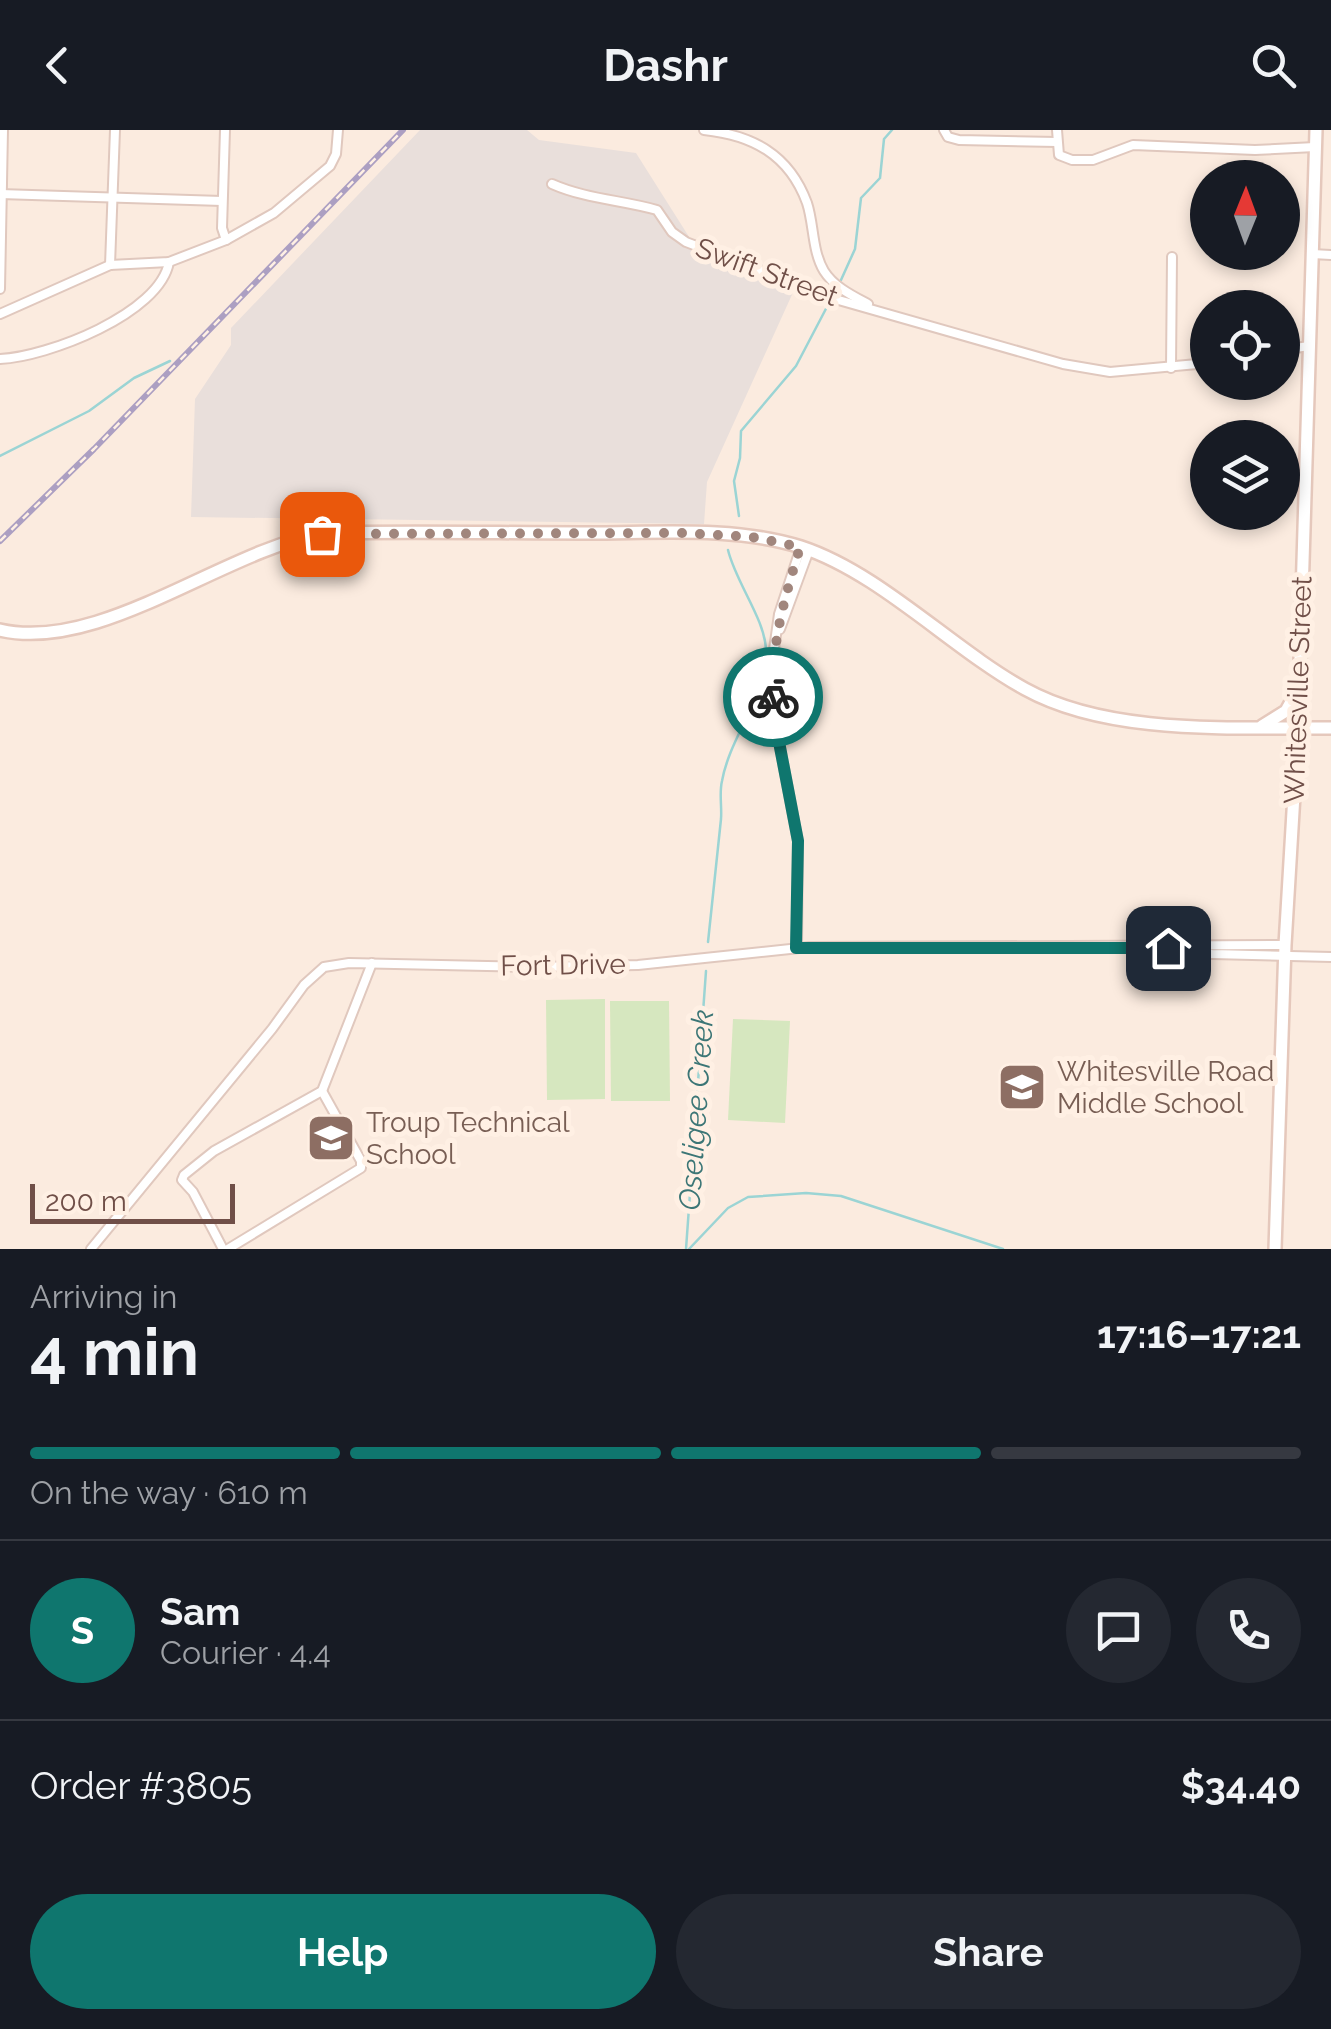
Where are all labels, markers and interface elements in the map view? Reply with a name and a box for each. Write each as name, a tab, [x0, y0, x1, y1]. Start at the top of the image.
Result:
icon: back	[30, 38, 85, 93]
icon: search	[1246, 38, 1301, 93]
text: Dashr	[603, 39, 728, 92]
north arrow	[1190, 160, 1300, 270]
map controls	[1190, 160, 1300, 530]
street label: Swift Street	[691, 231, 843, 313]
button: locate	[1190, 290, 1300, 400]
button: layers	[1190, 420, 1300, 530]
pin	[280, 492, 365, 577]
icon: bag	[295, 507, 350, 562]
street label: Whitesville Street	[1278, 575, 1318, 804]
courier	[723, 647, 823, 747]
icon: bike	[746, 670, 801, 725]
pin	[1126, 906, 1211, 991]
icon: home	[1141, 921, 1196, 976]
street label: Fort Drive	[500, 947, 626, 983]
water label: Oseligee Creek	[672, 1008, 720, 1212]
place label: Whitesville Road Middle School	[1057, 1055, 1275, 1120]
school or university icon: Whitesville Road Middle School	[996, 1061, 1048, 1113]
place label: Troup Technical School	[366, 1106, 570, 1171]
school or university icon: Troup Technical School	[305, 1112, 357, 1164]
scale bar	[30, 1179, 235, 1224]
text: 200 m	[45, 1185, 127, 1218]
text: Arriving in	[30, 1278, 177, 1315]
text: 17:16–17:21	[1097, 1312, 1301, 1357]
text: 4 min	[30, 1314, 199, 1390]
text: On the way · 610 m	[30, 1474, 308, 1511]
button: chat	[1066, 1578, 1171, 1683]
button: phone	[1196, 1578, 1301, 1683]
text: Sam	[160, 1589, 240, 1634]
text: S	[71, 1608, 94, 1653]
text: Courier · 4.4	[160, 1634, 331, 1671]
text: Order #3805	[30, 1763, 252, 1808]
text: $34.40	[1181, 1763, 1301, 1808]
button: Help	[30, 1894, 656, 2009]
button: Share	[676, 1894, 1301, 2009]

